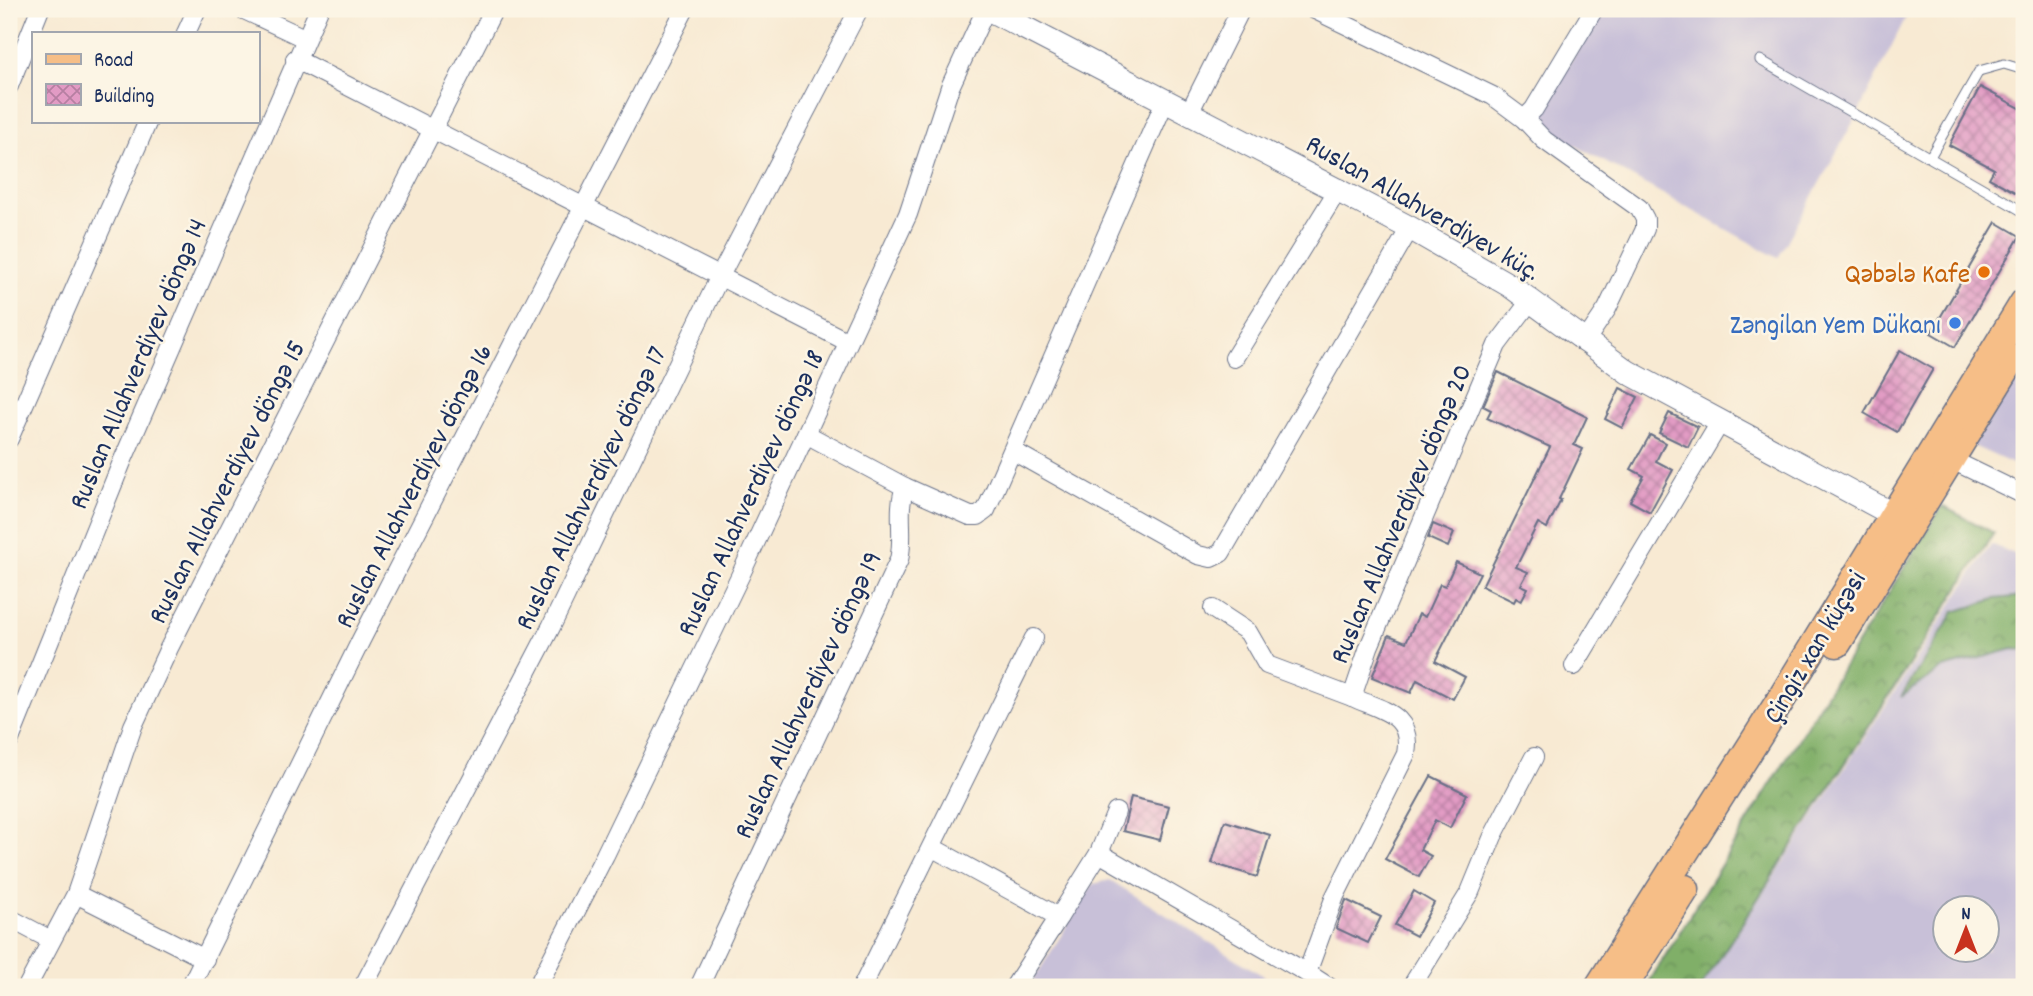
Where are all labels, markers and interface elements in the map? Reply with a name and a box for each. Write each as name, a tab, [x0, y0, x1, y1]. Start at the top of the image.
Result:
legend	[32, 32, 259, 122]
text: Road	[94, 47, 133, 77]
text: Building	[94, 83, 154, 113]
street label: Ruslan Allahverdiyev küç.	[1297, 127, 1546, 294]
street label: Ruslan Allahverdiyev döngə 14	[61, 213, 220, 517]
place label: Qəbələ Kafe	[1844, 257, 1970, 297]
marker: Qəbələ Kafe	[1976, 264, 1992, 280]
place label: Zəngilan Yem Dükanı	[1730, 308, 1941, 348]
marker: Zəngilan Yem Dükanı	[1947, 315, 1963, 331]
street label: Ruslan Allahverdiyev döngə 15	[140, 334, 319, 632]
street label: Ruslan Allahverdiyev döngə 16	[327, 338, 506, 637]
street label: Ruslan Allahverdiyev döngə 17	[507, 340, 680, 638]
street label: Ruslan Allahverdiyev döngə 18	[669, 344, 838, 644]
street label: Ruslan Allahverdiyev döngə 20	[1322, 359, 1485, 671]
street label: Ruslan Allahverdiyev döngə 19	[726, 546, 895, 847]
street label: Çingiz xan küçəsi	[1756, 565, 1879, 733]
north arrow	[1932, 894, 2002, 964]
text: N	[1961, 902, 1971, 929]

